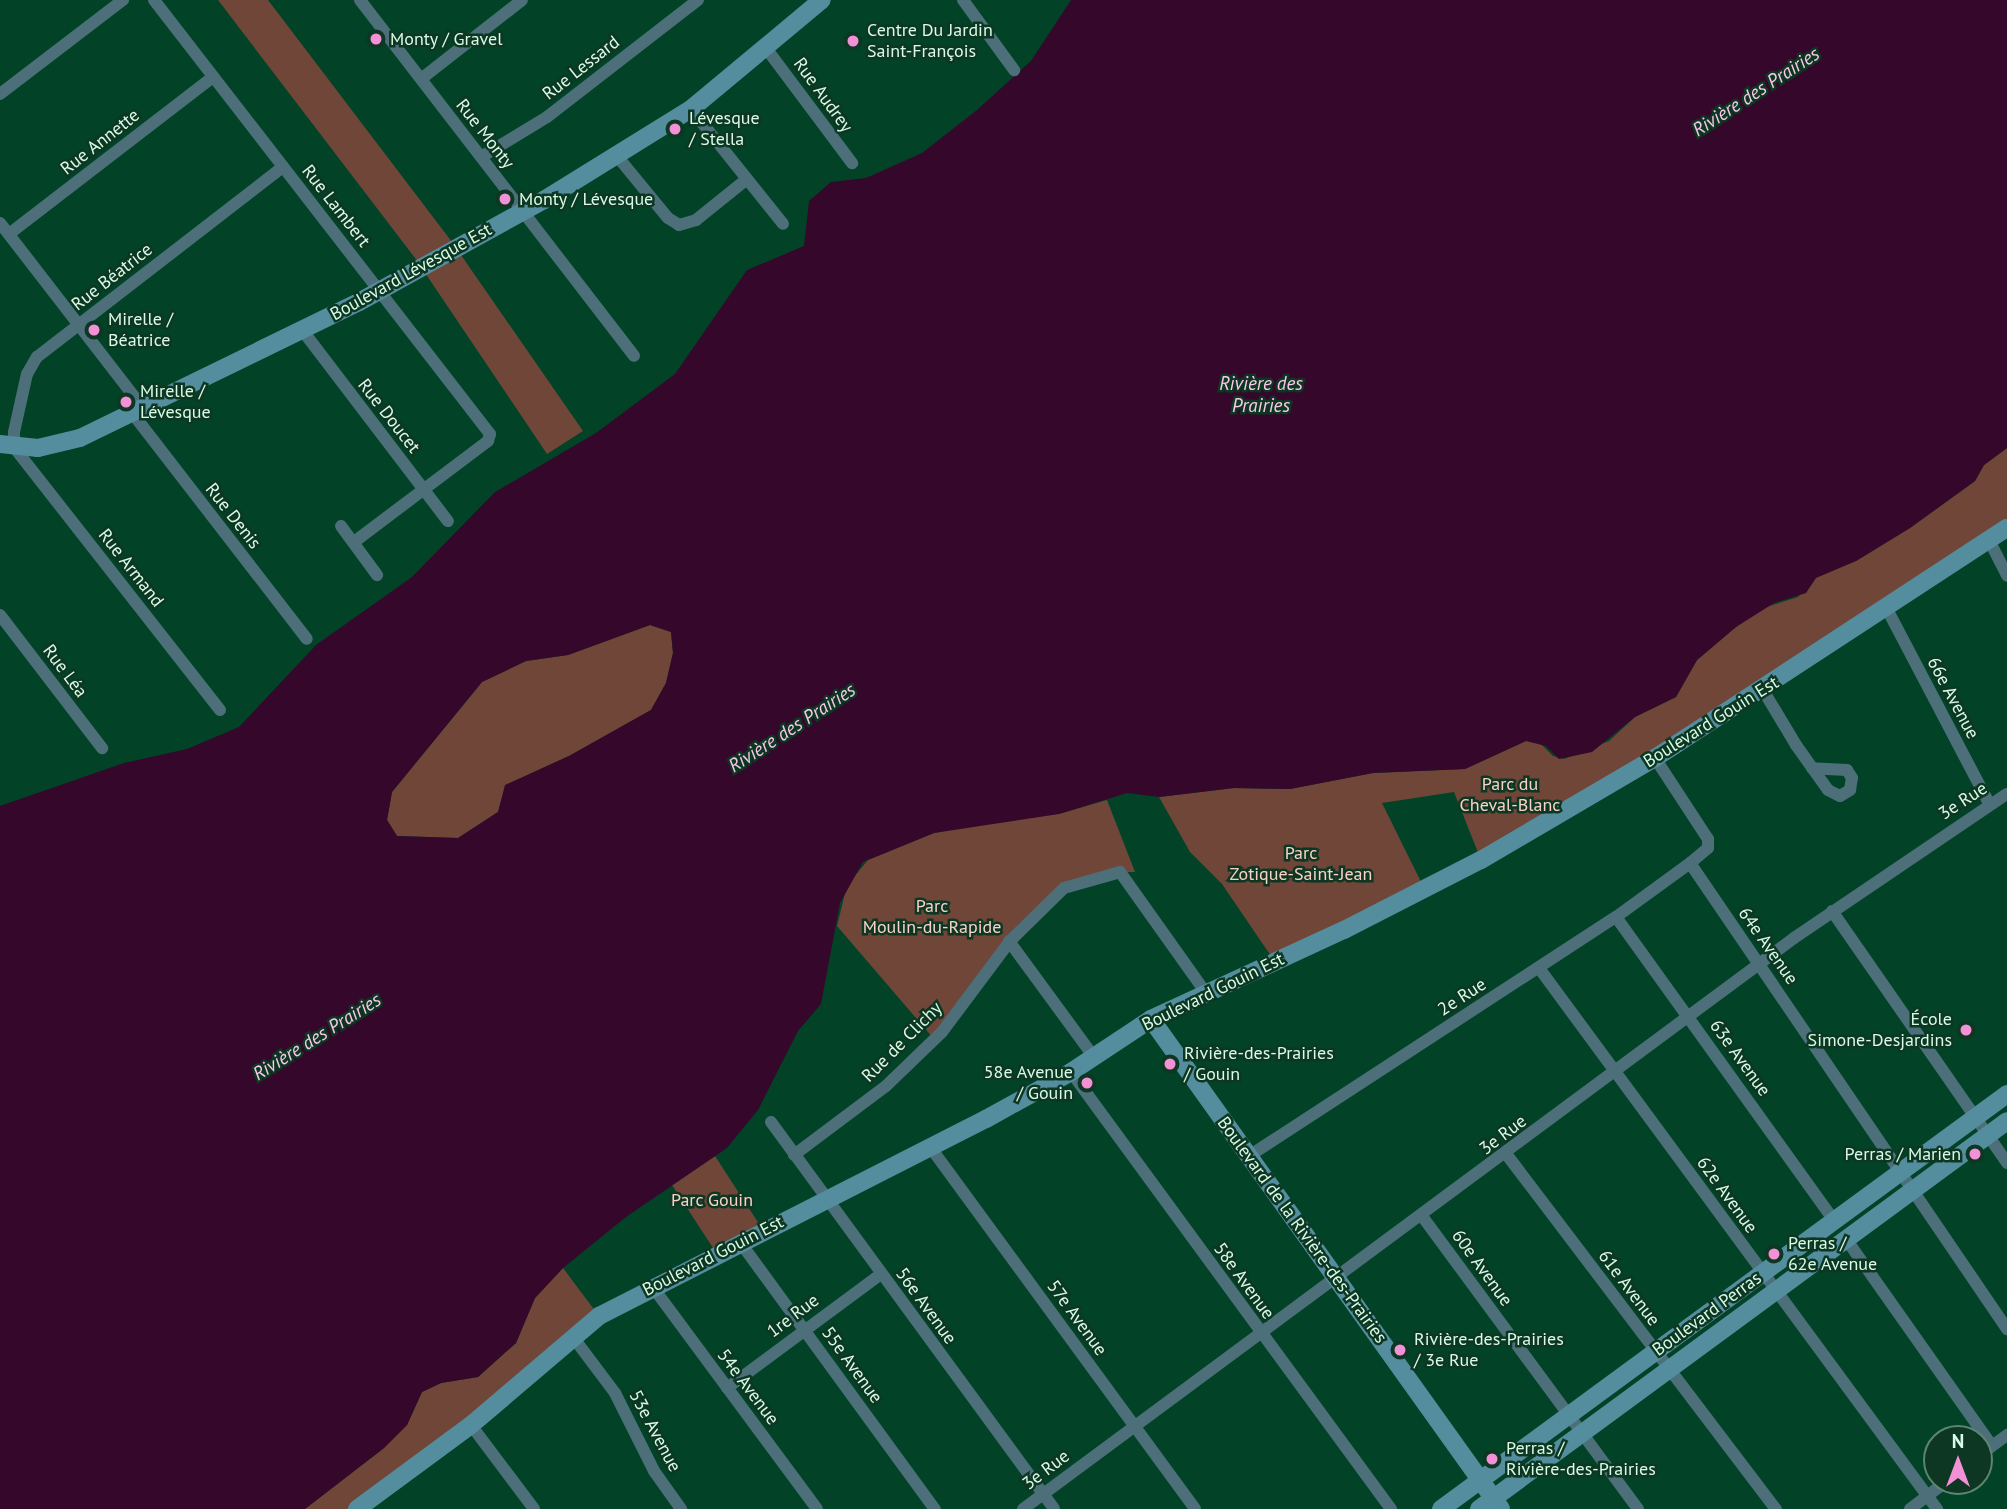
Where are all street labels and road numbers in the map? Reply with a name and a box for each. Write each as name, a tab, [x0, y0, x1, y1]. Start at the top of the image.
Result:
street label: Rue Lessard	[538, 31, 624, 105]
street label: Rue Audrey	[789, 53, 857, 137]
street label: Rue Monty	[451, 95, 519, 173]
street label: Rue Annette	[56, 104, 144, 180]
street label: Rue Lambert	[297, 161, 375, 251]
street label: Boulevard Lévesque Est	[327, 219, 495, 325]
street label: Rue Béatrice	[67, 239, 157, 315]
street label: Rue Doucet	[353, 375, 425, 457]
street label: Rue Denis	[201, 479, 265, 553]
street label: Rue Armand	[94, 524, 168, 612]
street label: Rue Léa	[38, 640, 92, 702]
street label: 66e Avenue	[1922, 653, 1984, 743]
street label: Boulevard Gouin Est	[1639, 672, 1783, 772]
street label: 3e Rue	[1935, 777, 1991, 825]
street label: 64e Avenue	[1733, 903, 1803, 989]
street label: Boulevard Gouin Est	[1138, 948, 1288, 1036]
street label: 2e Rue	[1434, 973, 1490, 1021]
street label: Rue de Clichy	[857, 997, 947, 1087]
street label: 63e Avenue	[1705, 1015, 1775, 1101]
street label: 3e Rue	[1475, 1110, 1531, 1160]
street label: Boulevard de la Rivière-des-Prairies	[1213, 1113, 1391, 1347]
street label: 62e Avenue	[1692, 1152, 1762, 1238]
street label: Boulevard Gouin Est	[639, 1211, 787, 1301]
street label: 60e Avenue	[1447, 1225, 1517, 1311]
street label: 58e Avenue	[1209, 1238, 1279, 1324]
street label: 61e Avenue	[1593, 1246, 1665, 1330]
street label: 56e Avenue	[891, 1263, 961, 1349]
street label: Boulevard Perras	[1648, 1267, 1766, 1361]
street label: 57e Avenue	[1042, 1276, 1112, 1360]
street label: 1re Rue	[763, 1290, 823, 1342]
street label: 55e Avenue	[817, 1322, 887, 1408]
street label: 54e Avenue	[712, 1345, 784, 1429]
street label: 53e Avenue	[624, 1386, 686, 1476]
street label: 3e Rue	[1018, 1445, 1074, 1495]

